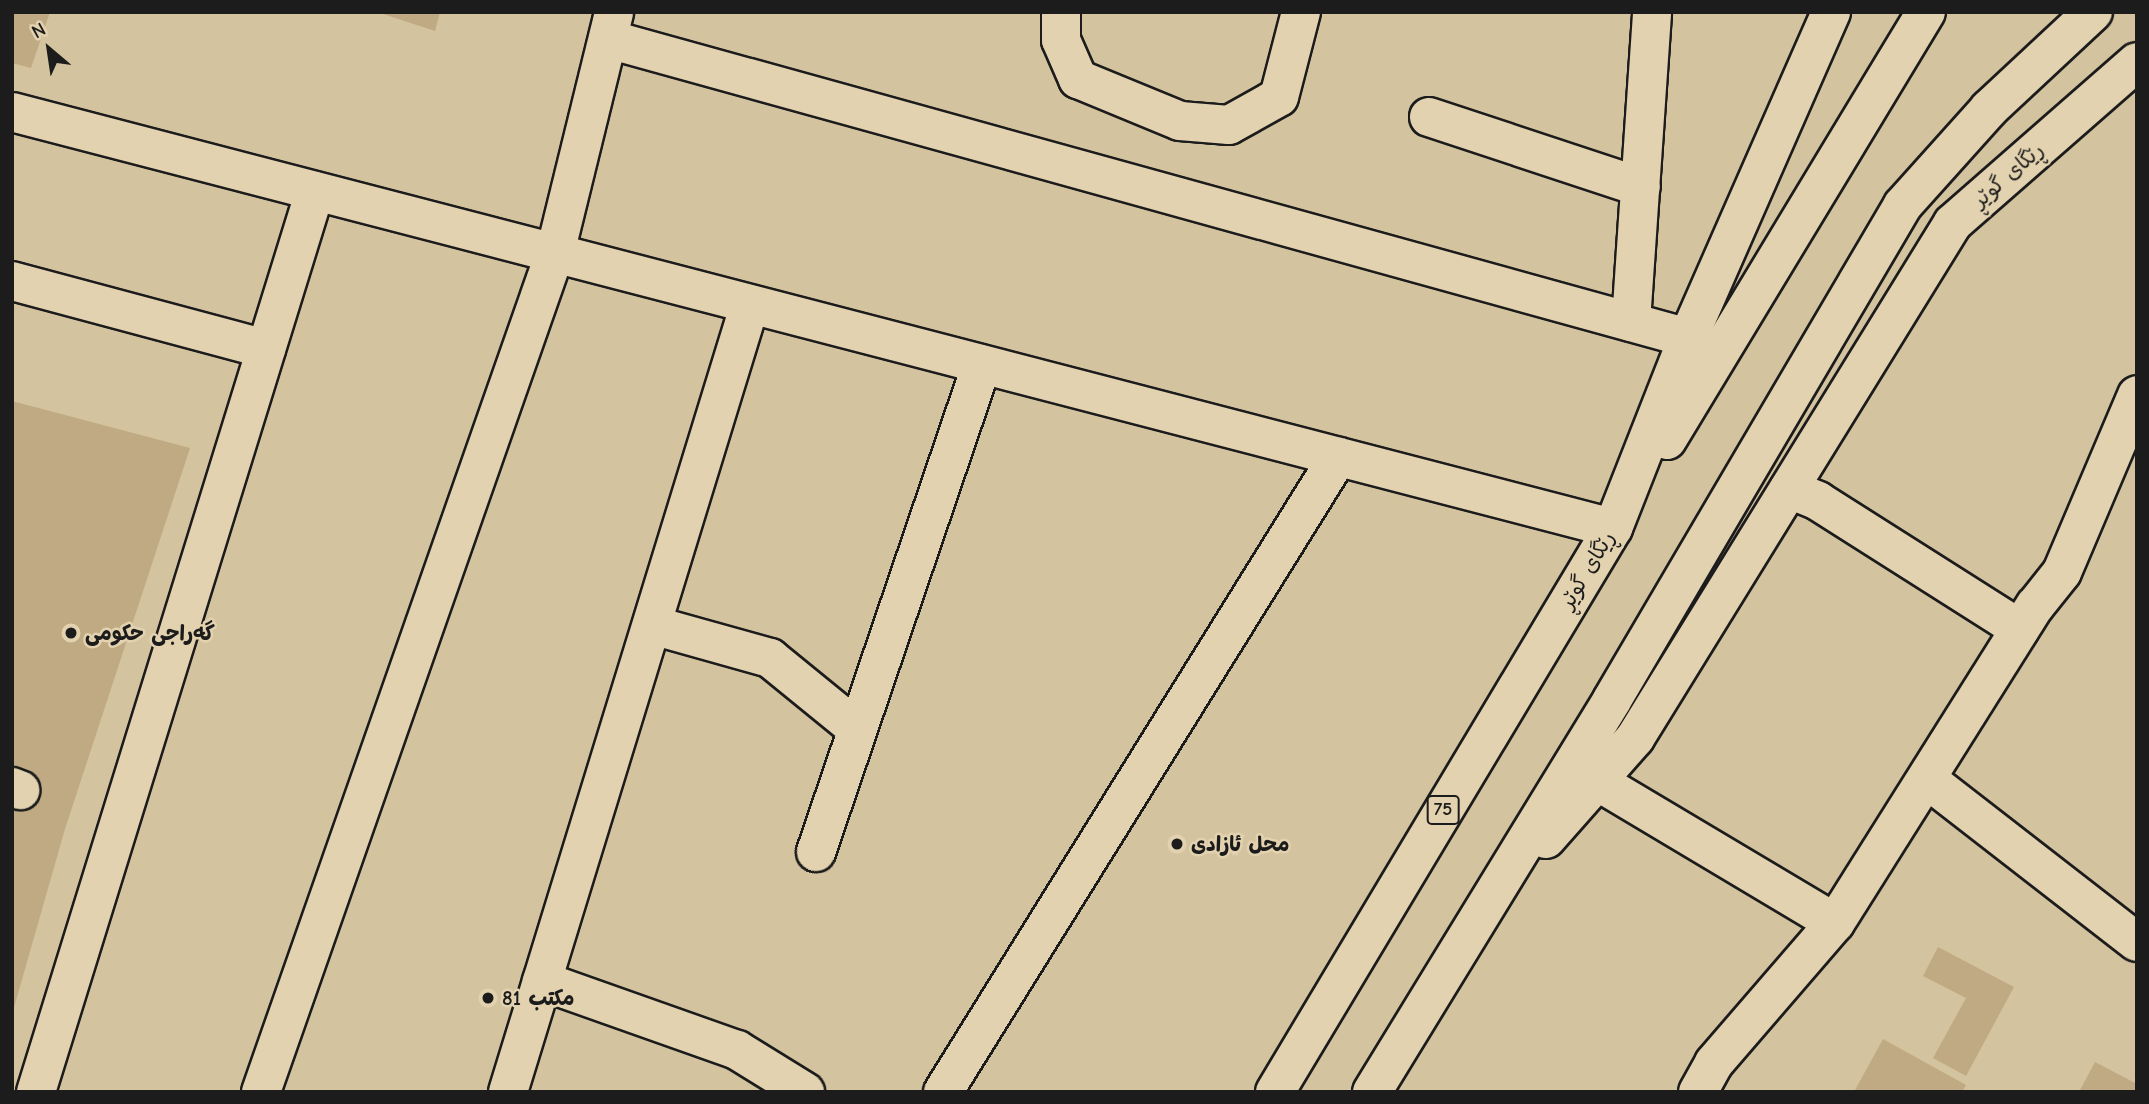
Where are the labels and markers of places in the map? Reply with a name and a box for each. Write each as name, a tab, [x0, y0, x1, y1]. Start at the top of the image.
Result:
place label: گەراجی حکومی	[85, 620, 215, 646]
marker: گەراجی حکومی	[63, 625, 79, 641]
place label: محل ئازادى	[1191, 831, 1290, 857]
marker: محل ئازادى	[1169, 836, 1185, 852]
place label: مكتب 81	[502, 985, 574, 1011]
marker: مكتب 81	[480, 990, 496, 1006]

